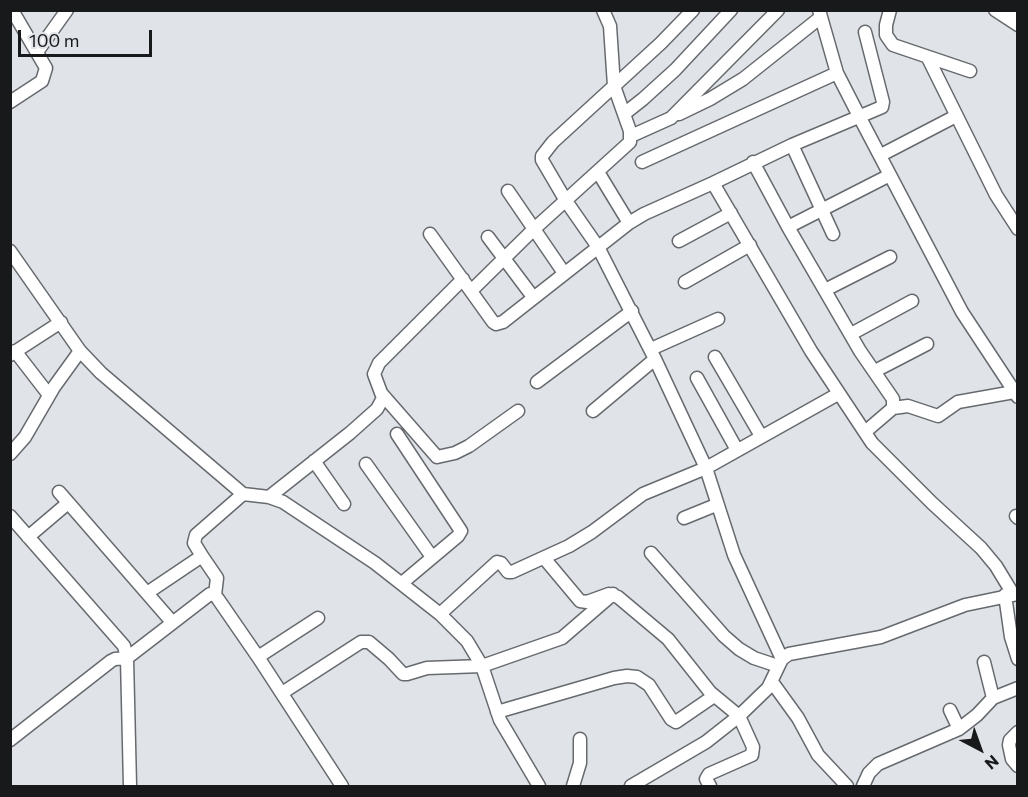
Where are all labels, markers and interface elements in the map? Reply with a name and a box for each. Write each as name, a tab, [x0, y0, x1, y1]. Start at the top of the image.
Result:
scale bar	[21, 18, 154, 56]
text: 100 m	[29, 29, 79, 51]
north arrow	[950, 719, 1010, 779]
text: N	[981, 752, 1003, 774]

